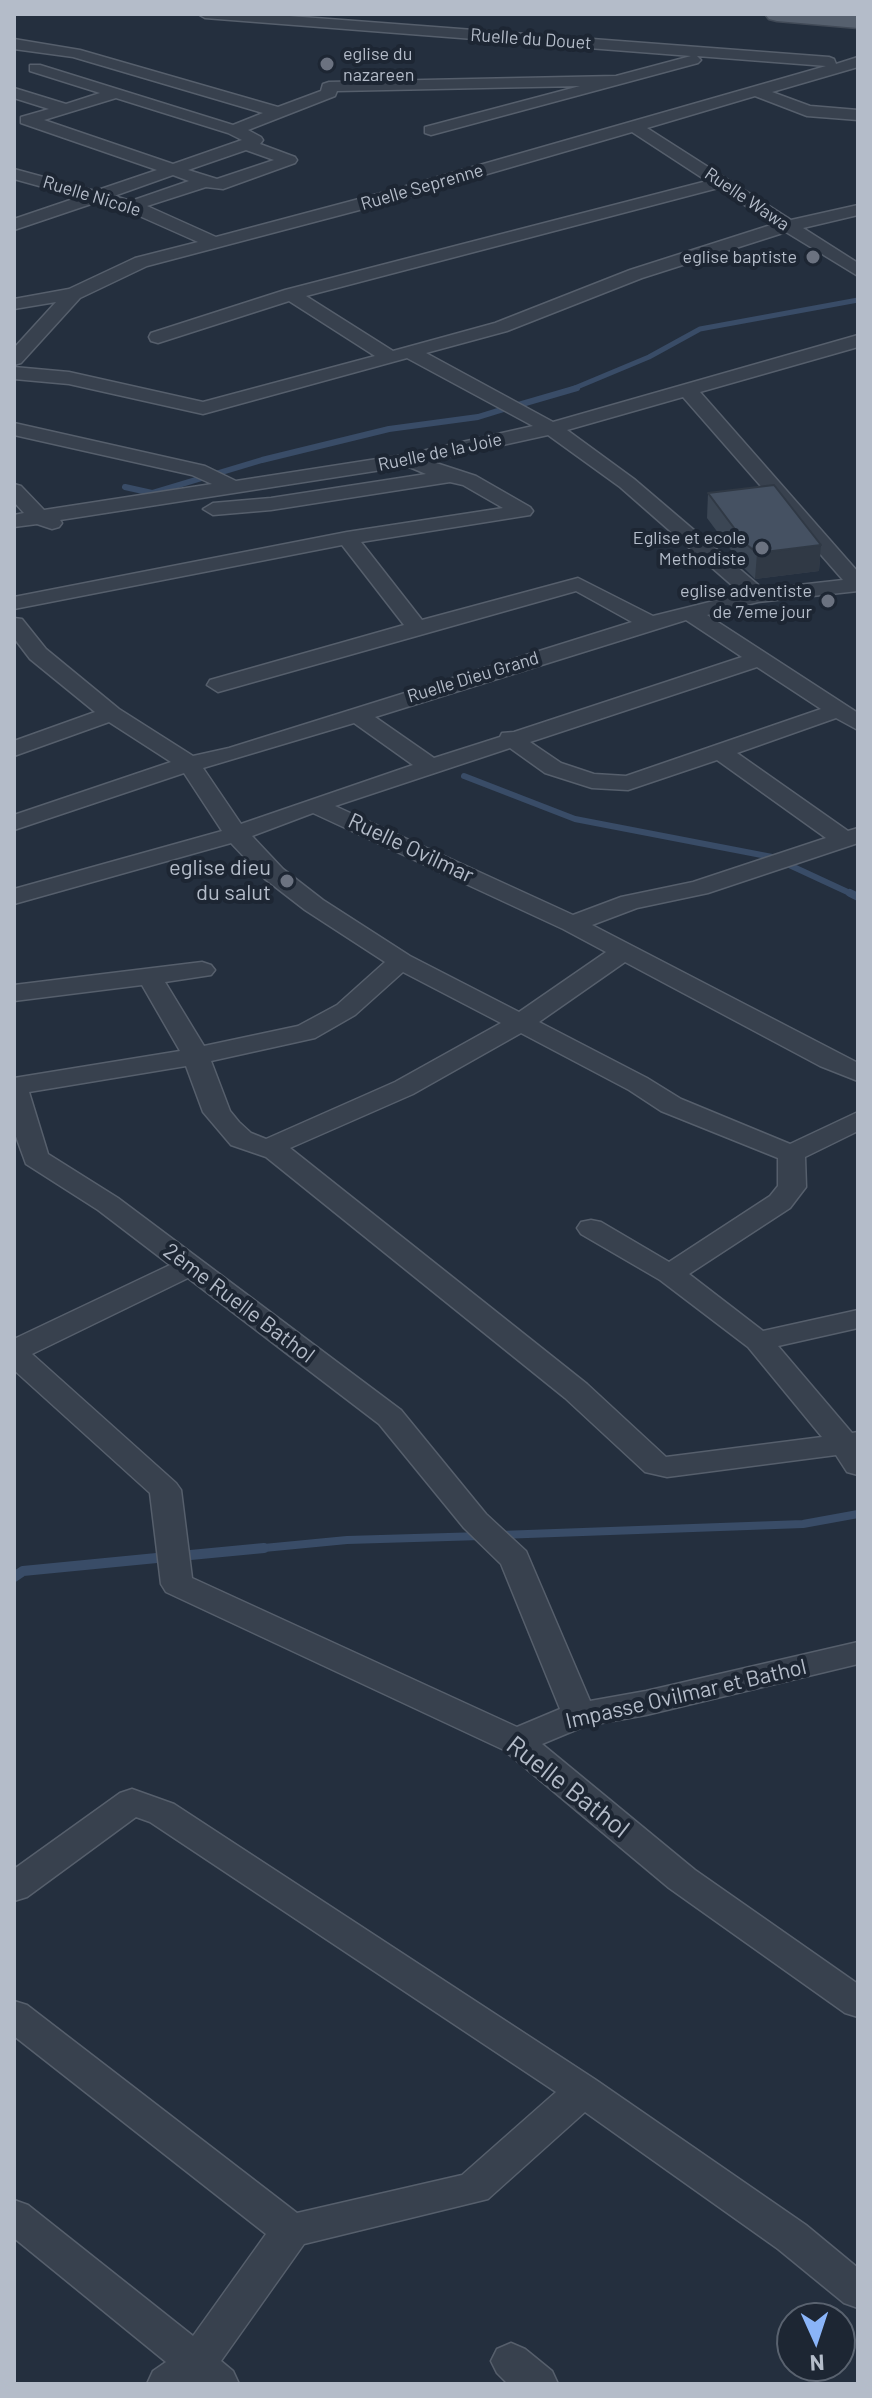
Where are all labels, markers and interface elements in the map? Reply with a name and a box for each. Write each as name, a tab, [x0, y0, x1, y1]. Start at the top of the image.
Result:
street label: Ruelle du Douet	[470, 24, 592, 54]
place label: eglise du nazareen	[343, 43, 414, 86]
marker: eglise du nazareen	[318, 55, 336, 73]
street label: Ruelle Seprenne	[358, 159, 486, 215]
street label: Ruelle Wawa	[700, 163, 794, 235]
street label: Ruelle Nicole	[40, 171, 144, 221]
place label: eglise baptiste	[683, 246, 797, 268]
marker: eglise baptiste	[804, 248, 822, 266]
street label: Ruelle de la Joie	[376, 428, 504, 476]
place label: Eglise et ecole Methodiste	[633, 527, 746, 570]
marker: Eglise et ecole Methodiste	[753, 539, 771, 557]
place label: eglise adventiste de 7eme jour	[680, 580, 812, 622]
marker: eglise adventiste de 7eme jour	[819, 592, 837, 610]
street label: Ruelle Dieu Grand	[405, 647, 541, 707]
street label: Ruelle Ovilmar	[344, 807, 478, 889]
place label: eglise dieu du salut	[169, 855, 271, 906]
marker: eglise dieu du salut	[278, 872, 296, 890]
street label: 2ème Ruelle Bathol	[158, 1238, 320, 1368]
street label: Impasse Ovilmar et Bathol	[563, 1653, 809, 1735]
street label: Ruelle Bathol	[500, 1729, 636, 1845]
north arrow	[776, 2302, 856, 2382]
text: N	[809, 2351, 825, 2377]

